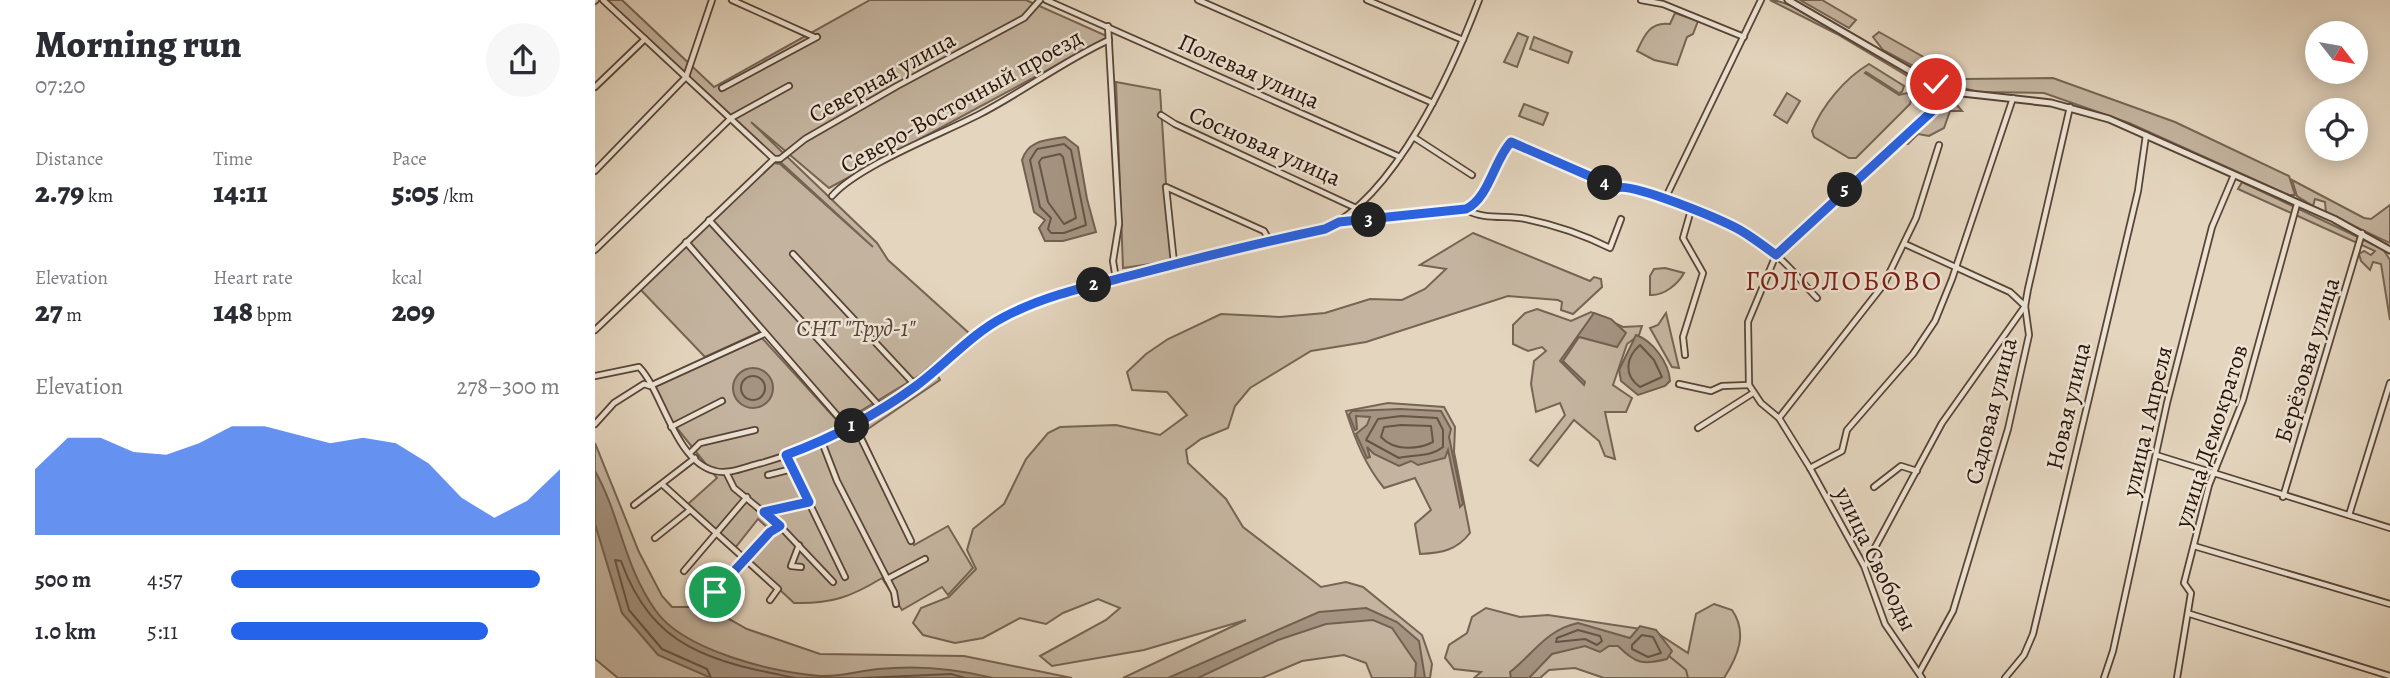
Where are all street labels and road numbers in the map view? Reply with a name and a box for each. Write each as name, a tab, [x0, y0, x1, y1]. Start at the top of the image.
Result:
street label: Северо-Восточный проезд	[834, 21, 1088, 181]
street label: Северная улица	[803, 23, 961, 131]
street label: Полевая улица	[1173, 26, 1325, 116]
street label: Сосновая улица	[1184, 98, 1346, 194]
street label: Берёзовая улица	[2267, 273, 2347, 447]
street label: Садовая улица	[1957, 334, 2025, 488]
street label: Новая улица	[2038, 339, 2098, 473]
street label: улица Демократов	[2166, 340, 2256, 533]
street label: улица 1 Апреля	[2114, 343, 2180, 500]
street label: улица Свободы	[1827, 481, 1925, 636]

